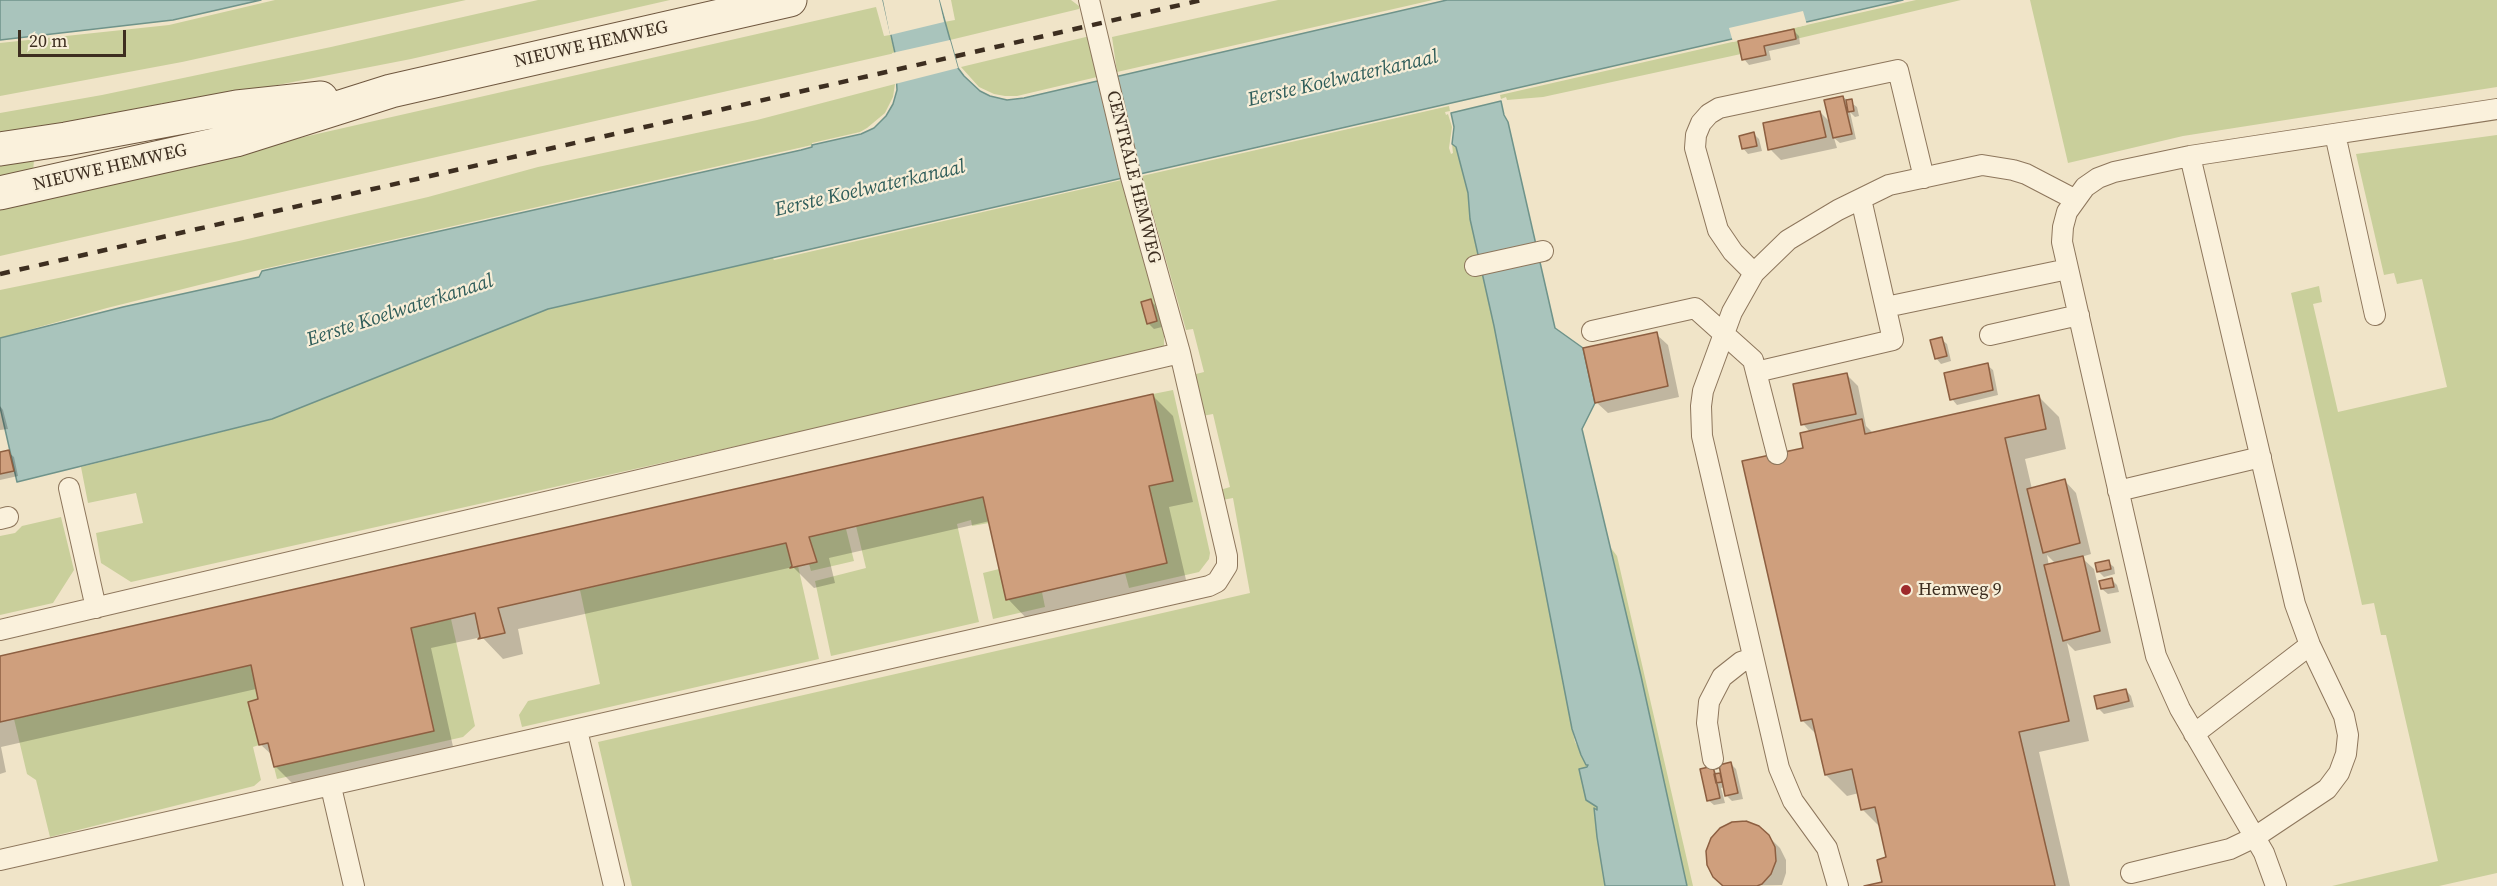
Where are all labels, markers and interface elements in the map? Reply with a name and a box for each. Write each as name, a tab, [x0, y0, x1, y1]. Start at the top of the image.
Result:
street label: NIEUWE HEMWEG	[512, 17, 670, 73]
scale bar	[21, 18, 129, 56]
text: 20 m	[29, 28, 67, 53]
water label: Eerste Koelwaterkanaal	[1245, 45, 1441, 113]
street label: CENTRALE HEMWEG	[1101, 88, 1165, 266]
street label: NIEUWE HEMWEG	[31, 140, 189, 196]
water label: Eerste Koelwaterkanaal	[772, 155, 968, 223]
water label: Eerste Koelwaterkanaal	[304, 269, 496, 353]
place label: Hemweg 9	[1918, 579, 2002, 601]
marker: Hemweg 9	[1899, 583, 1913, 597]

